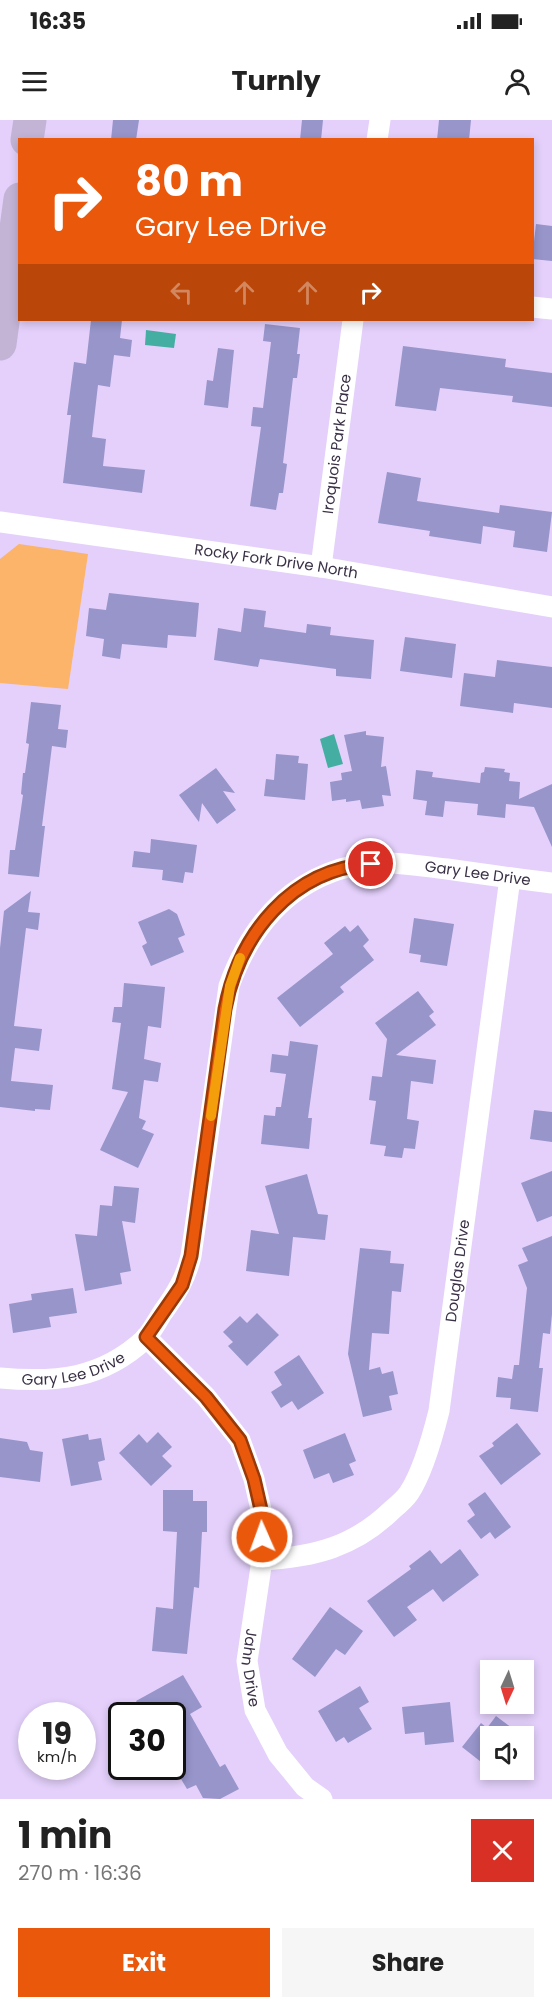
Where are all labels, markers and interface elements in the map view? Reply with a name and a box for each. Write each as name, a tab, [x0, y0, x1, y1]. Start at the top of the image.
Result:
text: 16:35	[30, 6, 86, 37]
text: Turnly	[232, 62, 320, 99]
icon: menu	[18, 65, 51, 98]
icon: person	[501, 65, 534, 98]
text: 80 m	[135, 152, 243, 211]
icon: right	[36, 162, 114, 240]
text: Gary Lee Drive	[135, 208, 327, 245]
icon: left	[165, 276, 198, 309]
icon: ahead	[228, 276, 261, 309]
icon: ahead	[291, 276, 324, 309]
icon: right	[354, 276, 387, 309]
street label: Iroquois Park Place	[317, 373, 356, 515]
street label: Rocky Fork Drive North	[193, 538, 360, 583]
pin	[345, 838, 396, 889]
icon: arrive	[354, 847, 387, 880]
street label: Gary Lee Drive	[424, 855, 532, 890]
street label: Douglas Drive	[440, 1218, 474, 1323]
street label: Gary Lee Drive	[21, 1347, 129, 1390]
position arrow	[230, 1505, 294, 1569]
street label: Jahn Drive	[236, 1627, 265, 1708]
north arrow	[480, 1660, 534, 1714]
map controls	[480, 1660, 534, 1780]
speed limit sign: 30	[108, 1702, 186, 1780]
text: 19	[42, 1712, 72, 1755]
button: sound	[480, 1726, 534, 1780]
text: km/h	[37, 1746, 77, 1767]
text: 1 min	[18, 1810, 112, 1861]
button: close	[471, 1819, 534, 1882]
text: 270 m · 16:36	[18, 1859, 142, 1887]
button: Exit	[18, 1928, 270, 1997]
button: Share	[282, 1928, 534, 1997]

